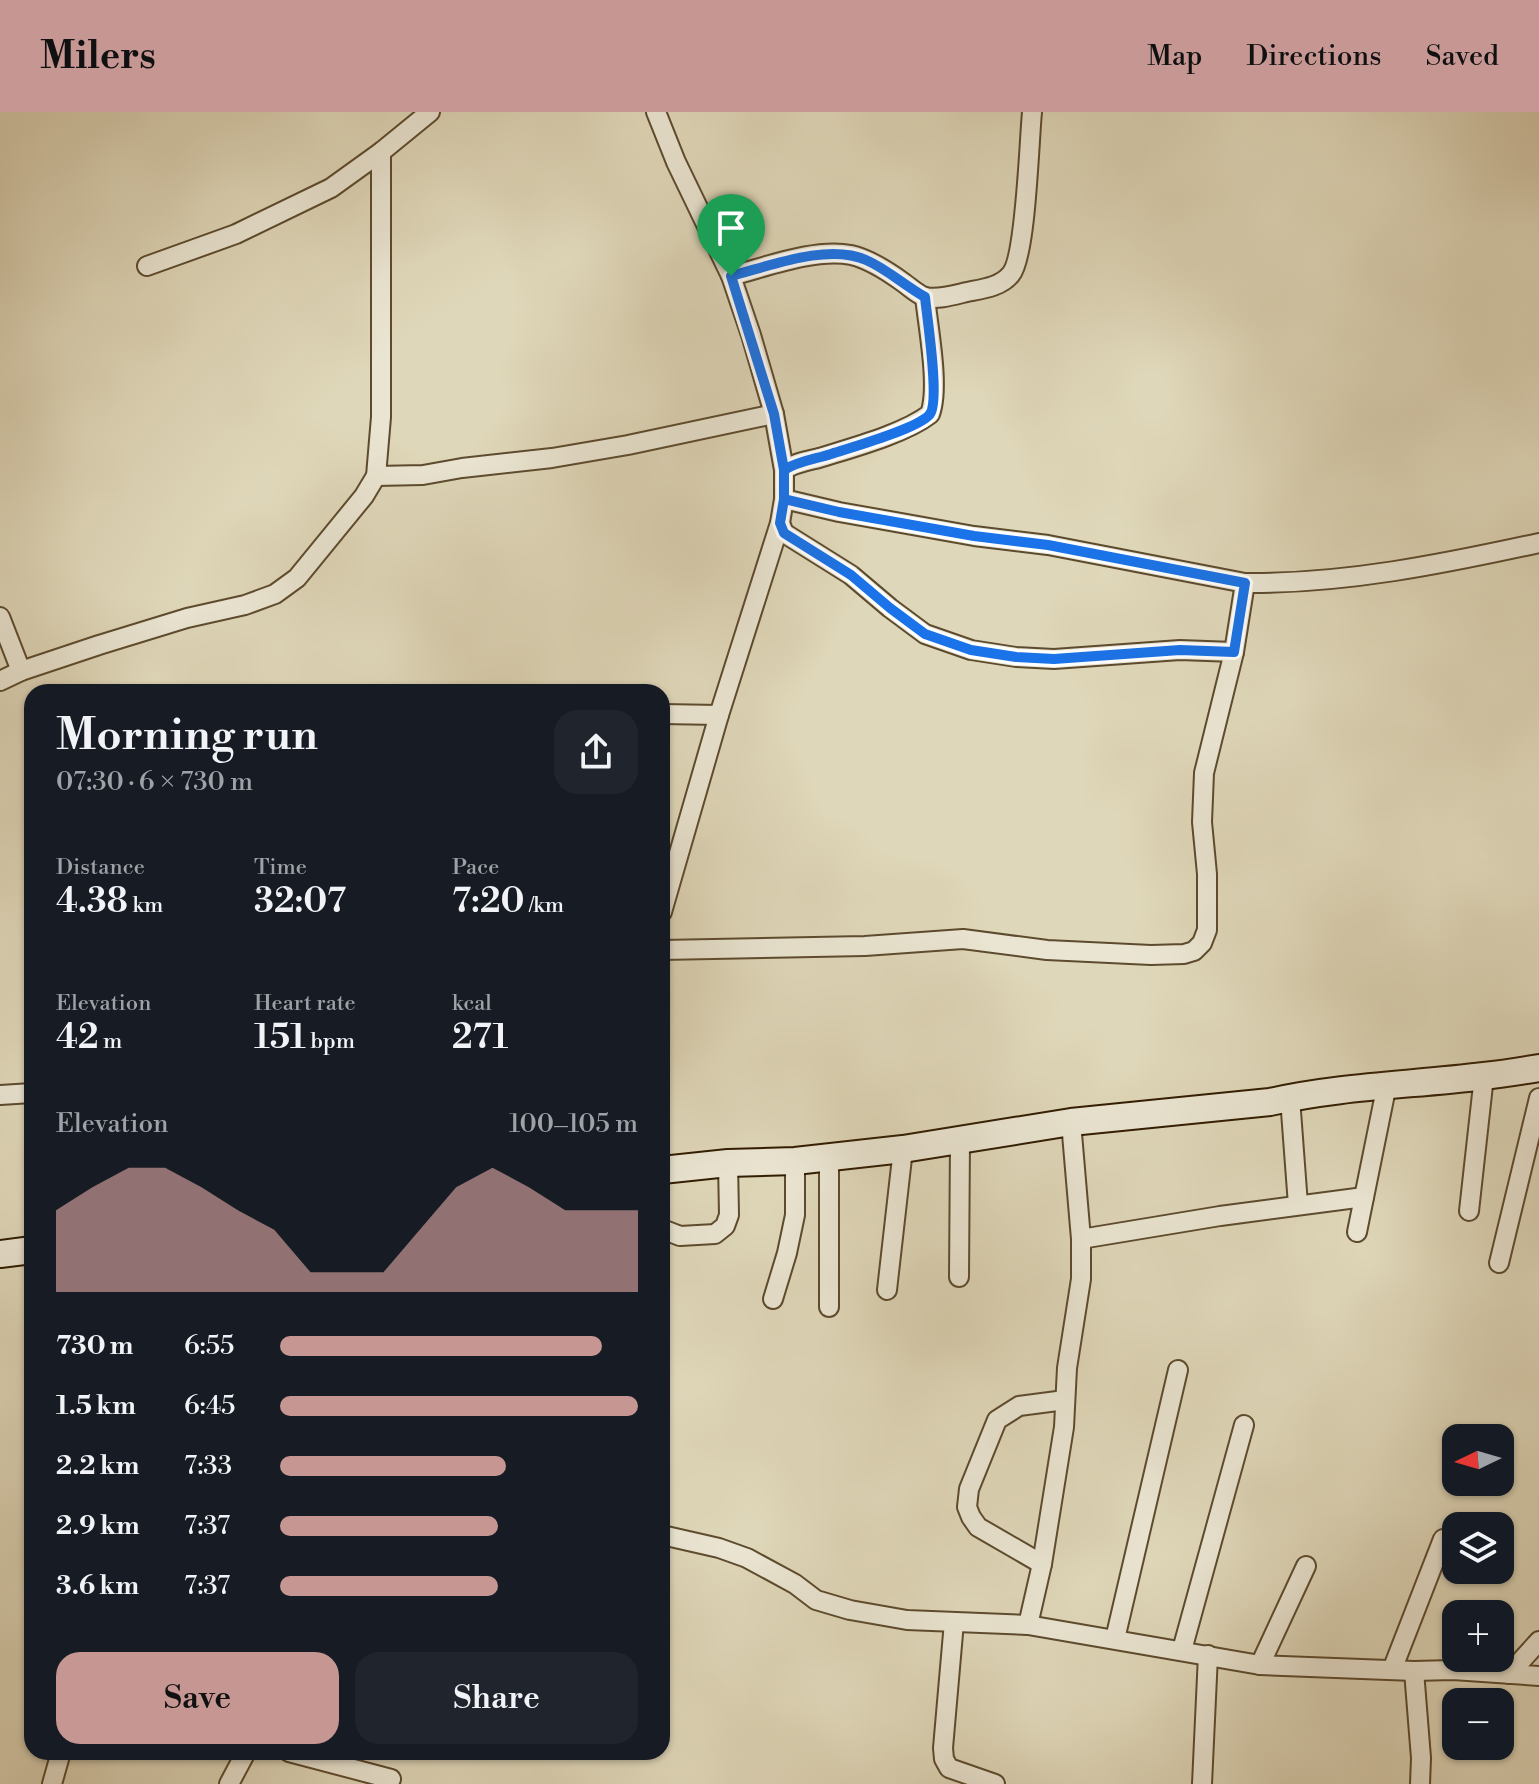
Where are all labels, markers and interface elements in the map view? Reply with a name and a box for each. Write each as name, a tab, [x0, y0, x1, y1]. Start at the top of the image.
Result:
text: Milers	[40, 33, 156, 80]
text: Map	[1147, 39, 1202, 74]
text: Directions	[1246, 39, 1381, 74]
text: Saved	[1425, 39, 1499, 74]
pin	[697, 194, 765, 276]
icon: arrive	[709, 206, 753, 250]
text: Morning run	[56, 708, 318, 763]
button: share	[554, 710, 638, 794]
text: 07:30 · 6 × 730 m	[56, 766, 253, 798]
text: Distance	[56, 854, 145, 881]
text: Time	[254, 854, 307, 881]
text: Pace	[452, 854, 499, 881]
text: 4.38	[56, 881, 128, 923]
text: 32:07	[254, 881, 346, 923]
text: 7:20	[452, 881, 525, 923]
text: km	[128, 892, 163, 919]
text: /km	[525, 892, 564, 919]
text: Elevation	[56, 990, 151, 1017]
text: Heart rate	[254, 990, 356, 1017]
text: kcal	[452, 990, 492, 1017]
text: 42	[56, 1017, 99, 1059]
text: 151	[254, 1017, 306, 1059]
text: 271	[452, 1017, 508, 1059]
text: m	[99, 1028, 122, 1055]
text: bpm	[306, 1028, 355, 1055]
text: Elevation	[56, 1108, 169, 1140]
text: 100–105 m	[509, 1108, 638, 1140]
text: 730 m	[56, 1330, 133, 1362]
text: 6:55	[184, 1330, 234, 1362]
text: 1.5 km	[56, 1390, 136, 1422]
text: 6:45	[184, 1390, 235, 1422]
north arrow	[1442, 1424, 1514, 1496]
map controls	[1442, 1424, 1514, 1760]
text: 2.2 km	[56, 1450, 140, 1482]
text: 7:33	[184, 1450, 232, 1482]
text: 2.9 km	[56, 1510, 140, 1542]
text: 7:37	[184, 1510, 230, 1542]
button: layers	[1442, 1512, 1514, 1584]
text: 3.6 km	[56, 1570, 139, 1602]
text: 7:37	[184, 1570, 230, 1602]
button: +	[1442, 1600, 1514, 1672]
button: Save	[56, 1652, 339, 1744]
button: Share	[355, 1652, 638, 1744]
button: −	[1442, 1688, 1514, 1760]

